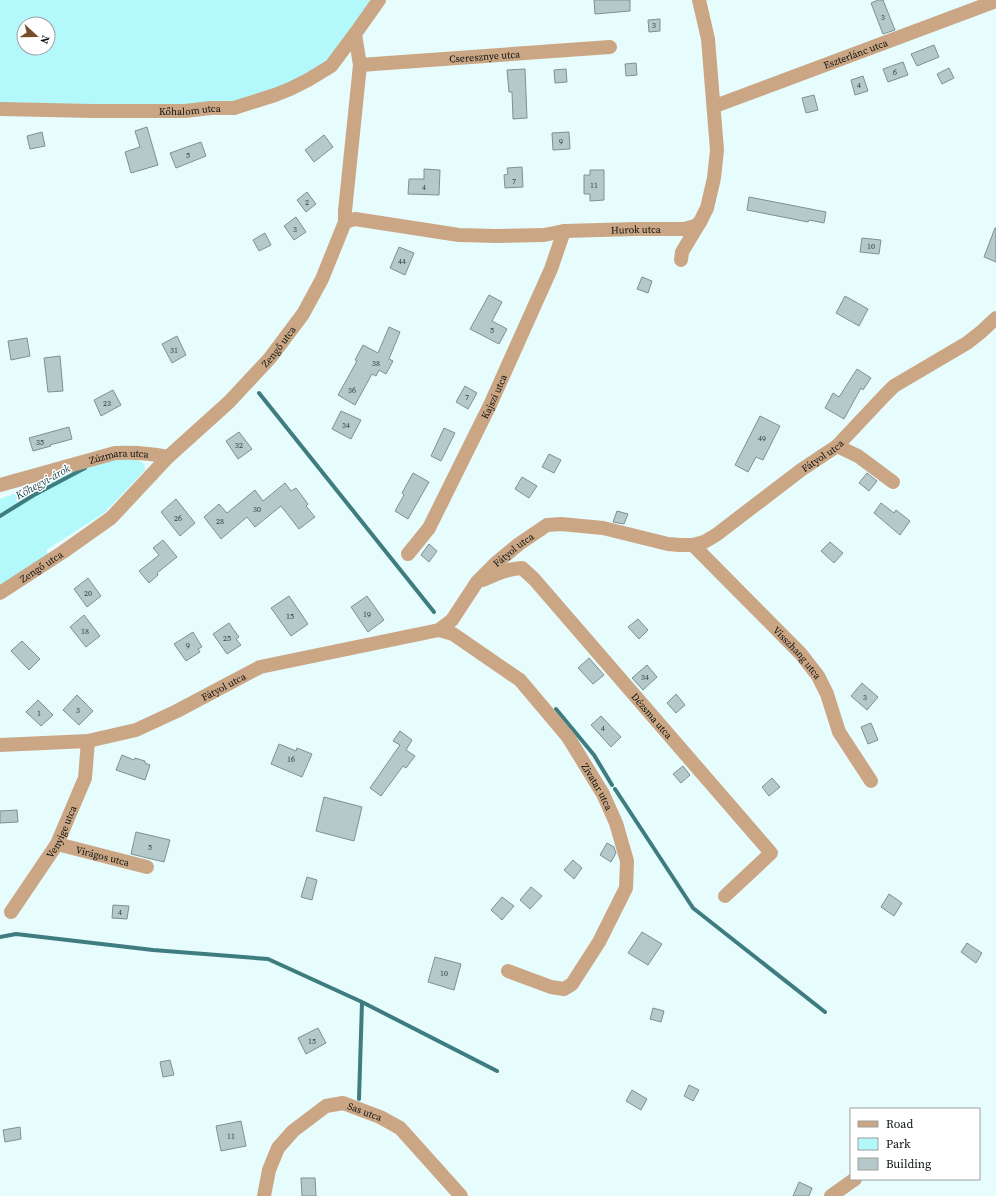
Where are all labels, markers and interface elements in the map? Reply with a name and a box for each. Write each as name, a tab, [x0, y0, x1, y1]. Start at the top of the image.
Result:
house number: 3	[881, 12, 885, 23]
north arrow	[16, 16, 56, 56]
house number: 3	[652, 20, 656, 31]
text: N	[36, 33, 53, 46]
street label: Eszterlánc utca	[822, 35, 890, 71]
street label: Cseresznye utca	[449, 47, 522, 65]
house number: 6	[893, 67, 897, 78]
house number: 4	[857, 80, 861, 91]
street label: Kőhalom utca	[159, 101, 222, 118]
house number: 9	[559, 136, 563, 147]
house number: 5	[186, 150, 190, 161]
house number: 7	[512, 176, 516, 187]
house number: 11	[590, 180, 598, 191]
house number: 4	[422, 182, 426, 193]
house number: 2	[305, 197, 309, 208]
street label: Hurok utca	[611, 223, 662, 236]
house number: 3	[293, 224, 297, 235]
house number: 10	[867, 241, 875, 252]
house number: 44	[398, 256, 406, 267]
street label: Zengő utca	[258, 322, 299, 370]
house number: 5	[490, 325, 494, 336]
house number: 31	[170, 345, 178, 356]
house number: 38	[372, 358, 380, 369]
street label: Kajszi utca	[478, 371, 510, 421]
house number: 36	[348, 385, 356, 396]
house number: 7	[465, 392, 469, 403]
house number: 23	[103, 398, 111, 409]
house number: 34	[342, 420, 350, 431]
house number: 49	[758, 433, 766, 444]
street label: Fátyol utca	[799, 436, 847, 475]
house number: 35	[36, 437, 44, 448]
house number: 32	[235, 440, 243, 451]
street label: Zúzmara utca	[88, 446, 150, 466]
water label: Kőhegyi-árok	[12, 460, 74, 504]
house number: 30	[253, 504, 261, 515]
house number: 26	[174, 513, 182, 524]
house number: 28	[216, 516, 224, 527]
street label: Fátyol utca	[490, 529, 537, 569]
street label: Zengő utca	[17, 547, 66, 585]
house number: 20	[84, 588, 92, 599]
house number: 19	[363, 609, 371, 620]
house number: 15	[286, 611, 294, 622]
street label: Visszhang utca	[771, 623, 825, 682]
house number: 18	[81, 626, 89, 637]
house number: 25	[223, 633, 231, 644]
house number: 9	[186, 640, 190, 651]
street label: Fátyol utca	[199, 669, 249, 704]
house number: 34	[641, 672, 649, 683]
street label: Dézsma utca	[629, 690, 676, 742]
house number: 3	[863, 692, 867, 703]
house number: 3	[76, 705, 80, 716]
house number: 1	[37, 708, 41, 719]
house number: 4	[601, 723, 605, 734]
house number: 16	[287, 754, 295, 765]
street label: Zivatar utca	[579, 760, 616, 813]
street label: Venyige utca	[43, 803, 79, 860]
house number: 5	[148, 842, 152, 853]
street label: Virágos utca	[74, 843, 132, 869]
house number: 4	[118, 907, 122, 918]
house number: 10	[440, 968, 448, 979]
house number: 15	[308, 1036, 316, 1047]
street label: Sas utca	[346, 1099, 385, 1124]
legend	[850, 1108, 980, 1180]
text: Road	[886, 1116, 913, 1132]
house number: 11	[227, 1131, 235, 1142]
text: Park	[886, 1136, 911, 1152]
text: Building	[886, 1156, 931, 1172]

